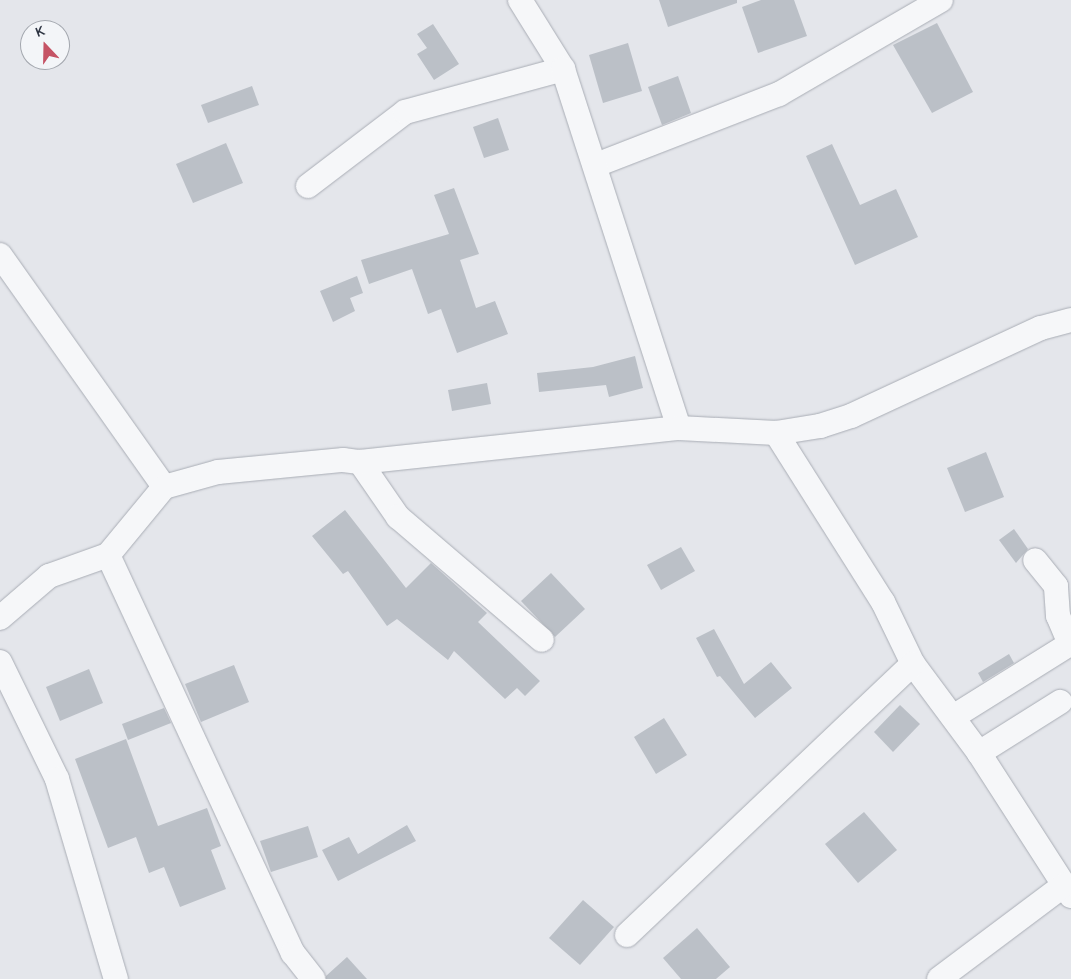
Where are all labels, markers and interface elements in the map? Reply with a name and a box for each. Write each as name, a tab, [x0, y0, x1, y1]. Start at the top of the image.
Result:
north arrow	[20, 20, 70, 70]
text: K	[32, 22, 47, 41]

